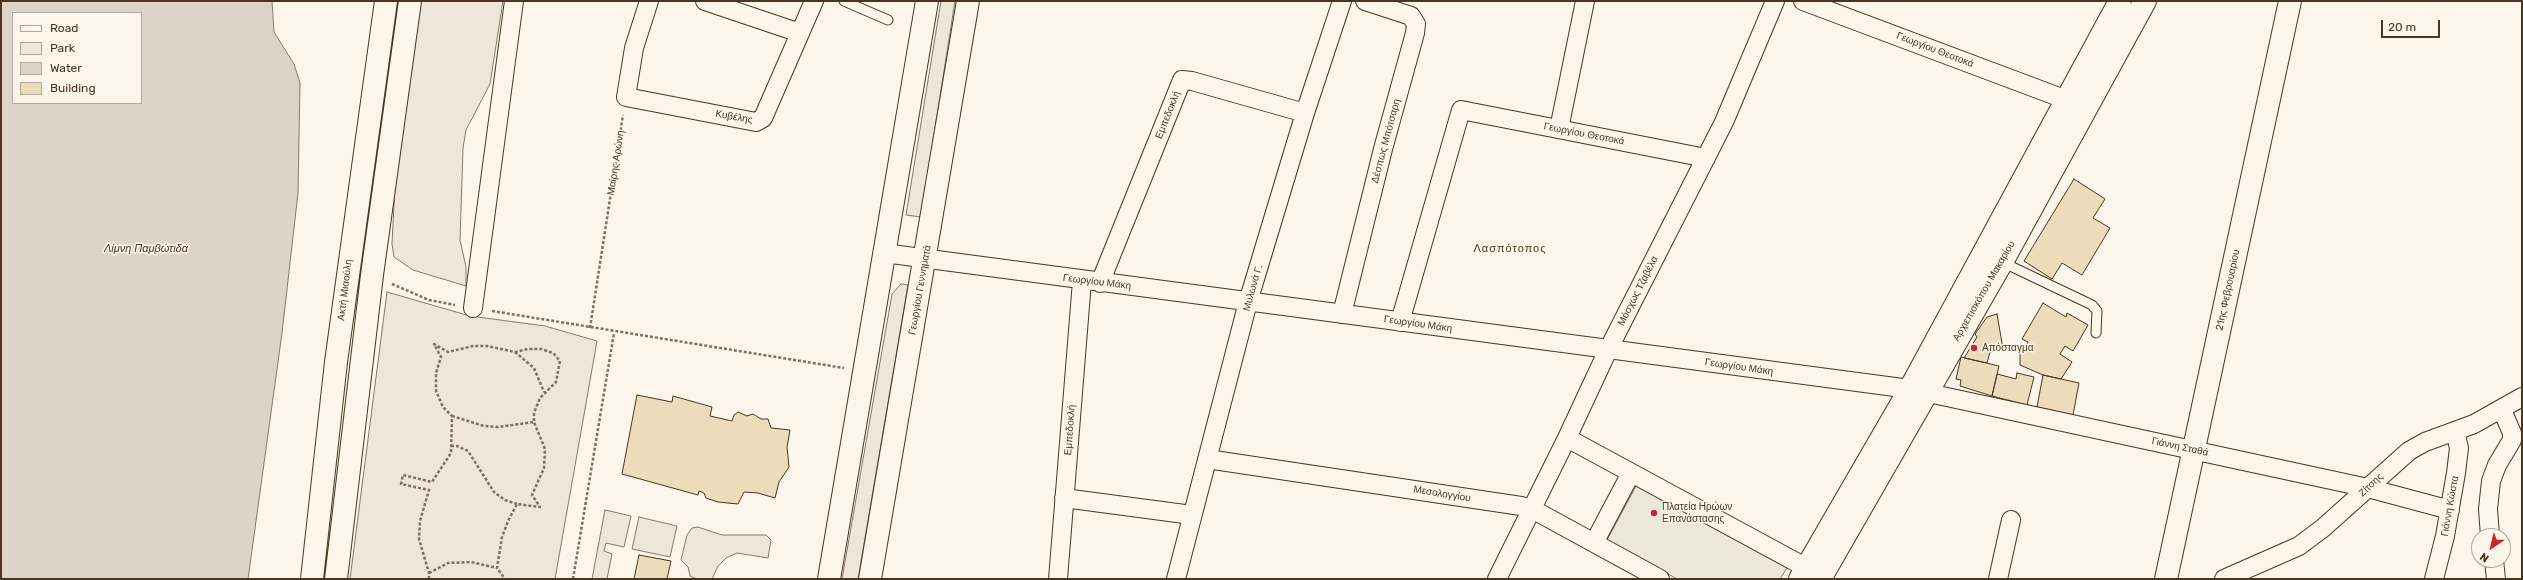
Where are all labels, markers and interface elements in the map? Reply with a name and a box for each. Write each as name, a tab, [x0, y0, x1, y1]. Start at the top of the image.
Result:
legend	[12, 12, 142, 104]
scale bar	[2383, 12, 2442, 38]
text: 20 m	[2388, 20, 2416, 34]
text: Road	[50, 21, 78, 35]
street label: Γεωργίου Θεοτοκά	[1895, 30, 1975, 70]
text: Park	[50, 41, 75, 55]
text: Water	[50, 61, 82, 75]
text: Building	[50, 81, 96, 95]
street label: Εμπεδοκλή	[1153, 89, 1183, 141]
street label: Δέσπως Μπότσαρη	[1369, 98, 1403, 184]
street label: Κυβέλης	[714, 108, 754, 126]
street label: Γεωργίου Θεοτοκά	[1543, 120, 1625, 148]
street label: Μαίρης Αρώνη	[605, 130, 627, 196]
street label: Αρχιεπισκόπου Μακαρίου	[1950, 239, 2018, 343]
water label: Λίμνη Παμβώτιδα	[104, 242, 188, 256]
district label: Λασπότοπος	[1473, 242, 1547, 256]
street label: Γεωργίου Γεννηματά	[906, 244, 934, 336]
street label: 21ης Φεβρουαρίου	[2214, 248, 2242, 332]
street label: Μόσχως Τζαβέλα	[1615, 254, 1661, 328]
street label: Ακτή Μιαούλη	[335, 259, 355, 321]
street label: Μυλωνά Γ.	[1241, 263, 1265, 313]
street label: Γεωργίου Μάκη	[1062, 272, 1132, 292]
street label: Γεωργίου Μάκη	[1383, 313, 1453, 335]
place label: Απόσταγμα	[1982, 342, 2033, 354]
marker: Απόσταγμα	[1969, 343, 1979, 353]
street label: Γεωργίου Μάκη	[1704, 356, 1774, 378]
street label: Εμπεδοκλή	[1062, 404, 1078, 456]
street label: Γιάννη Σταθά	[2151, 435, 2209, 459]
street label: Ζίτσης	[2356, 471, 2386, 499]
street label: Γιάννη Κώστα	[2439, 475, 2461, 537]
street label: Μεσολογγίου	[1412, 484, 1472, 504]
place label: Πλατεία Ηρώων Επανάστασης	[1662, 501, 1732, 524]
marker: Πλατεία Ηρώων Επανάστασης	[1649, 508, 1659, 518]
north arrow	[2471, 528, 2511, 568]
text: N	[2477, 550, 2491, 565]

